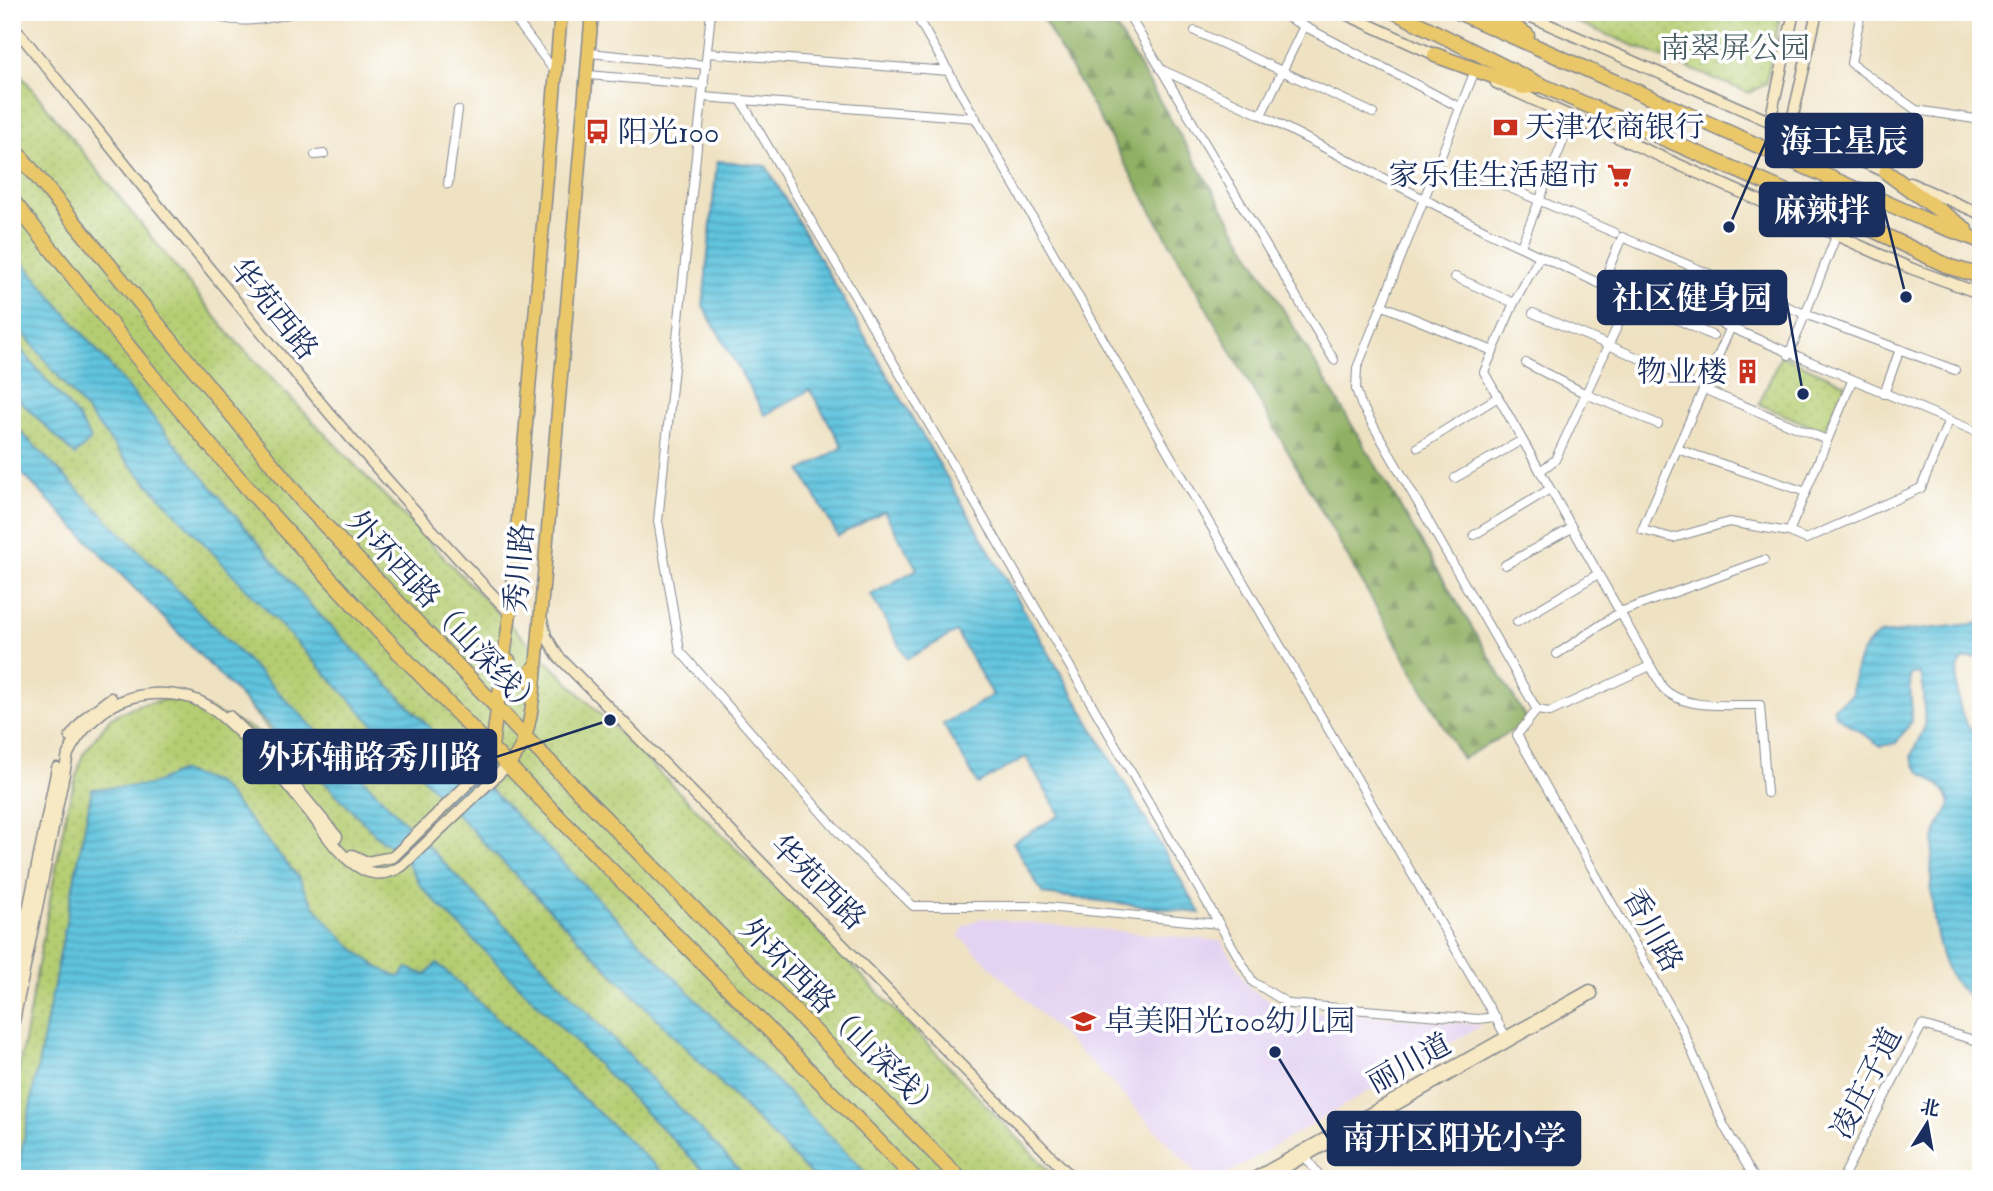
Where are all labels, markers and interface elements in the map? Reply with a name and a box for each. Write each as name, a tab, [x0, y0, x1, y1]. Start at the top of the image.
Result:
park label: 南翠屏公园	[1660, 30, 1810, 67]
place label: 天津农商银行	[1525, 109, 1705, 146]
bank icon: 天津农商银行	[1491, 113, 1519, 141]
place label: 阳光100	[618, 114, 719, 151]
callout: 海王星辰	[1766, 114, 1922, 167]
bus stop icon: 阳光100	[584, 118, 612, 146]
text: 海王星辰	[1780, 122, 1908, 162]
place label: 家乐佳生活超市	[1389, 157, 1599, 194]
supermarket icon: 家乐佳生活超市	[1605, 161, 1633, 189]
callout: 麻辣拌	[1760, 183, 1884, 236]
text: 麻辣拌	[1774, 191, 1870, 231]
street label: 华苑西路	[221, 251, 326, 368]
callout: 社区健身园	[1598, 271, 1786, 324]
text: 社区健身园	[1612, 279, 1772, 319]
place label: 物业楼	[1637, 354, 1727, 391]
building icon: 物业楼	[1733, 358, 1761, 386]
street label: 外环西路（山深线）	[339, 503, 550, 726]
street label: 秀川路	[497, 522, 542, 614]
callout: 外环辅路秀川路	[244, 730, 496, 783]
text: 外环辅路秀川路	[258, 738, 482, 778]
street label: 华苑西路	[762, 827, 873, 938]
street label: 香川路	[1615, 882, 1691, 979]
street label: 外环西路（山深线）	[732, 911, 949, 1128]
place label: 卓美阳光100幼儿园	[1104, 1003, 1355, 1040]
school or university icon: 卓美阳光100幼儿园	[1070, 1007, 1098, 1035]
street label: 凌庄子道	[1823, 1021, 1910, 1145]
street label: 丽川道	[1361, 1025, 1458, 1101]
north arrow	[1892, 1090, 1962, 1160]
text: 北	[1918, 1095, 1942, 1122]
callout: 南开区阳光小学	[1328, 1112, 1580, 1165]
text: 南开区阳光小学	[1342, 1119, 1566, 1159]

